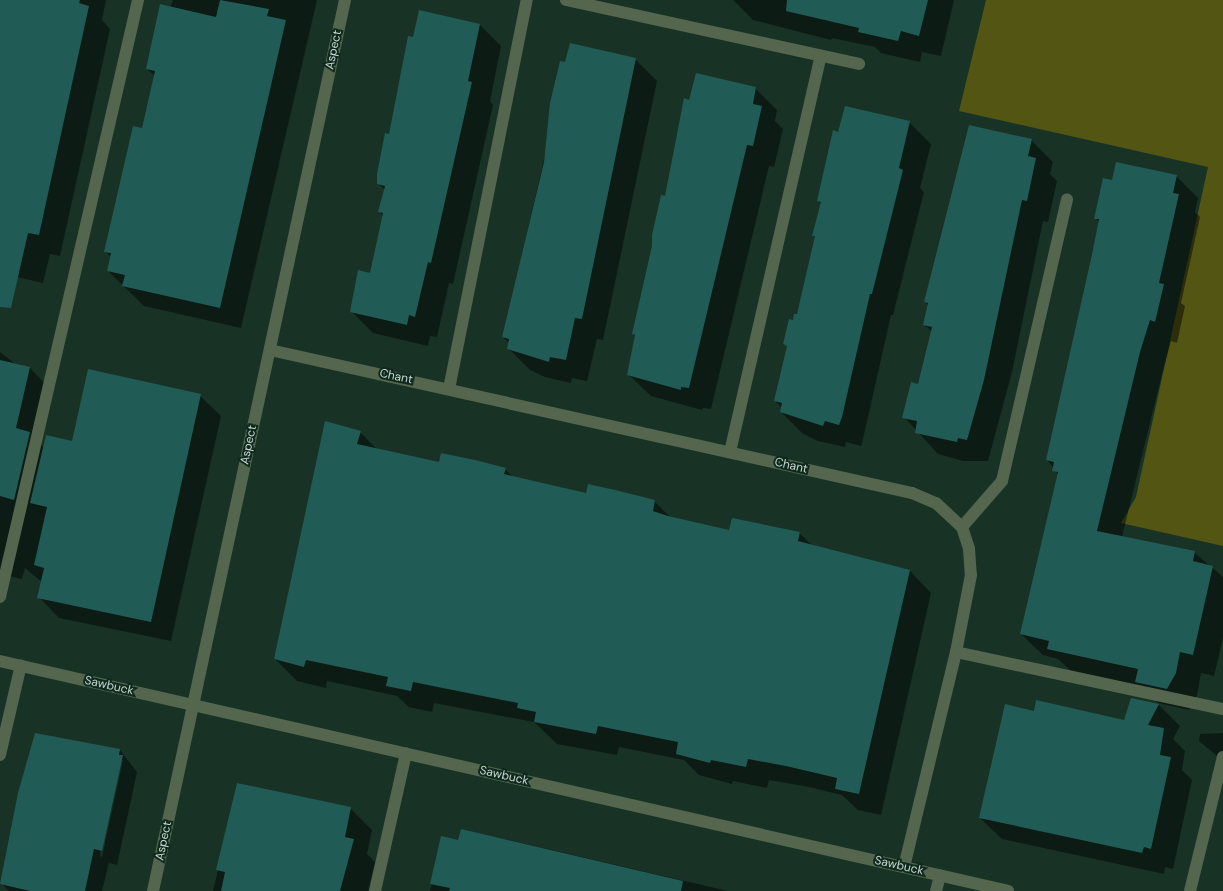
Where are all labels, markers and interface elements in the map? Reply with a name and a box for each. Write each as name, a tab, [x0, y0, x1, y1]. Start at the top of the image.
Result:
street label: Aspect	[323, 29, 345, 71]
street label: Chant	[378, 366, 414, 388]
street label: Aspect	[238, 424, 260, 466]
street label: Chant	[773, 455, 809, 477]
street label: Sawbuck	[83, 673, 135, 699]
street label: Sawbuck	[478, 763, 530, 789]
street label: Aspect	[153, 820, 175, 862]
street label: Sawbuck	[873, 853, 925, 879]

